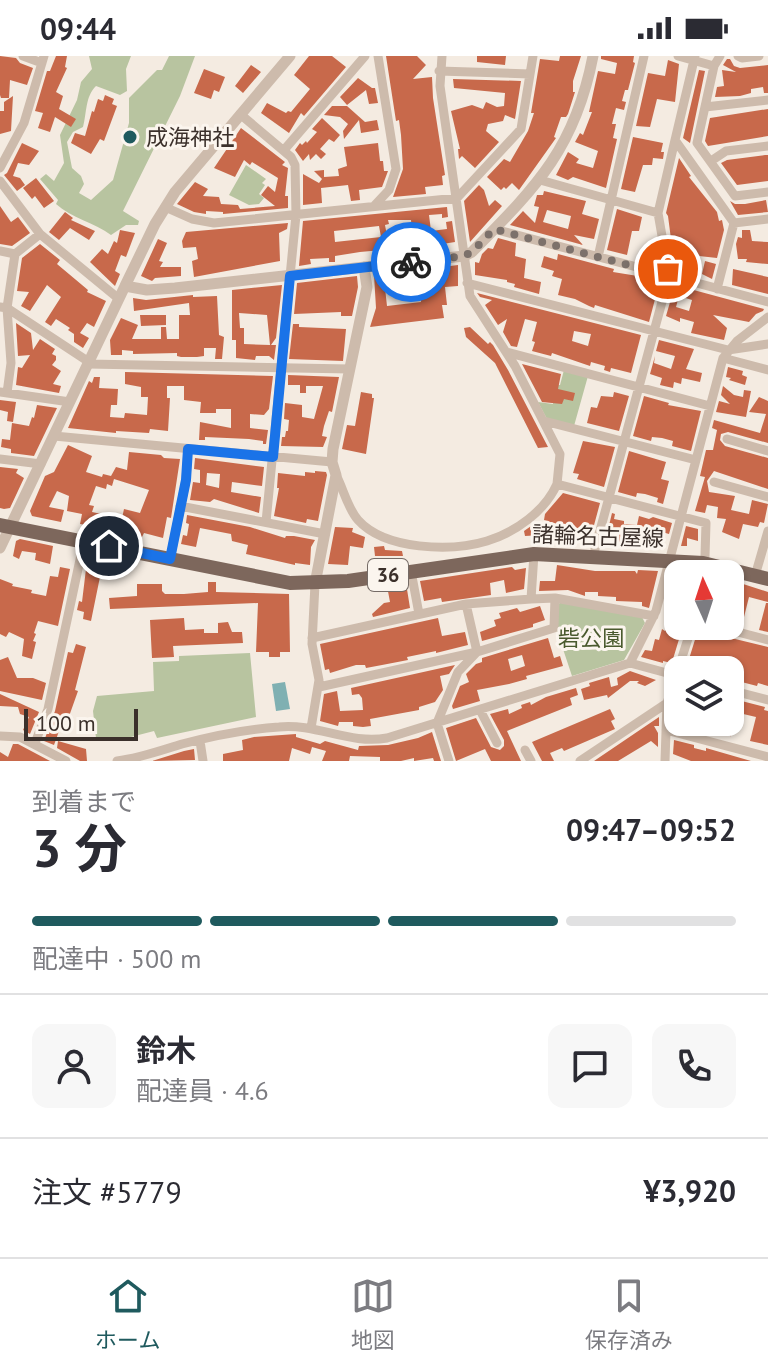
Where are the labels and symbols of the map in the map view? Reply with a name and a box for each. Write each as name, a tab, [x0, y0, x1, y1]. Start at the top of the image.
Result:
place label: 成海神社	[146, 123, 234, 151]
marker: 成海神社	[121, 128, 139, 146]
courier	[371, 222, 451, 302]
pin	[634, 235, 702, 303]
pin	[75, 512, 143, 580]
street label: 諸輪名古屋線	[532, 520, 664, 552]
road number: 36	[368, 559, 408, 591]
north arrow	[664, 560, 744, 640]
park label: 砦公園	[558, 624, 624, 652]
scale bar	[24, 705, 138, 741]

